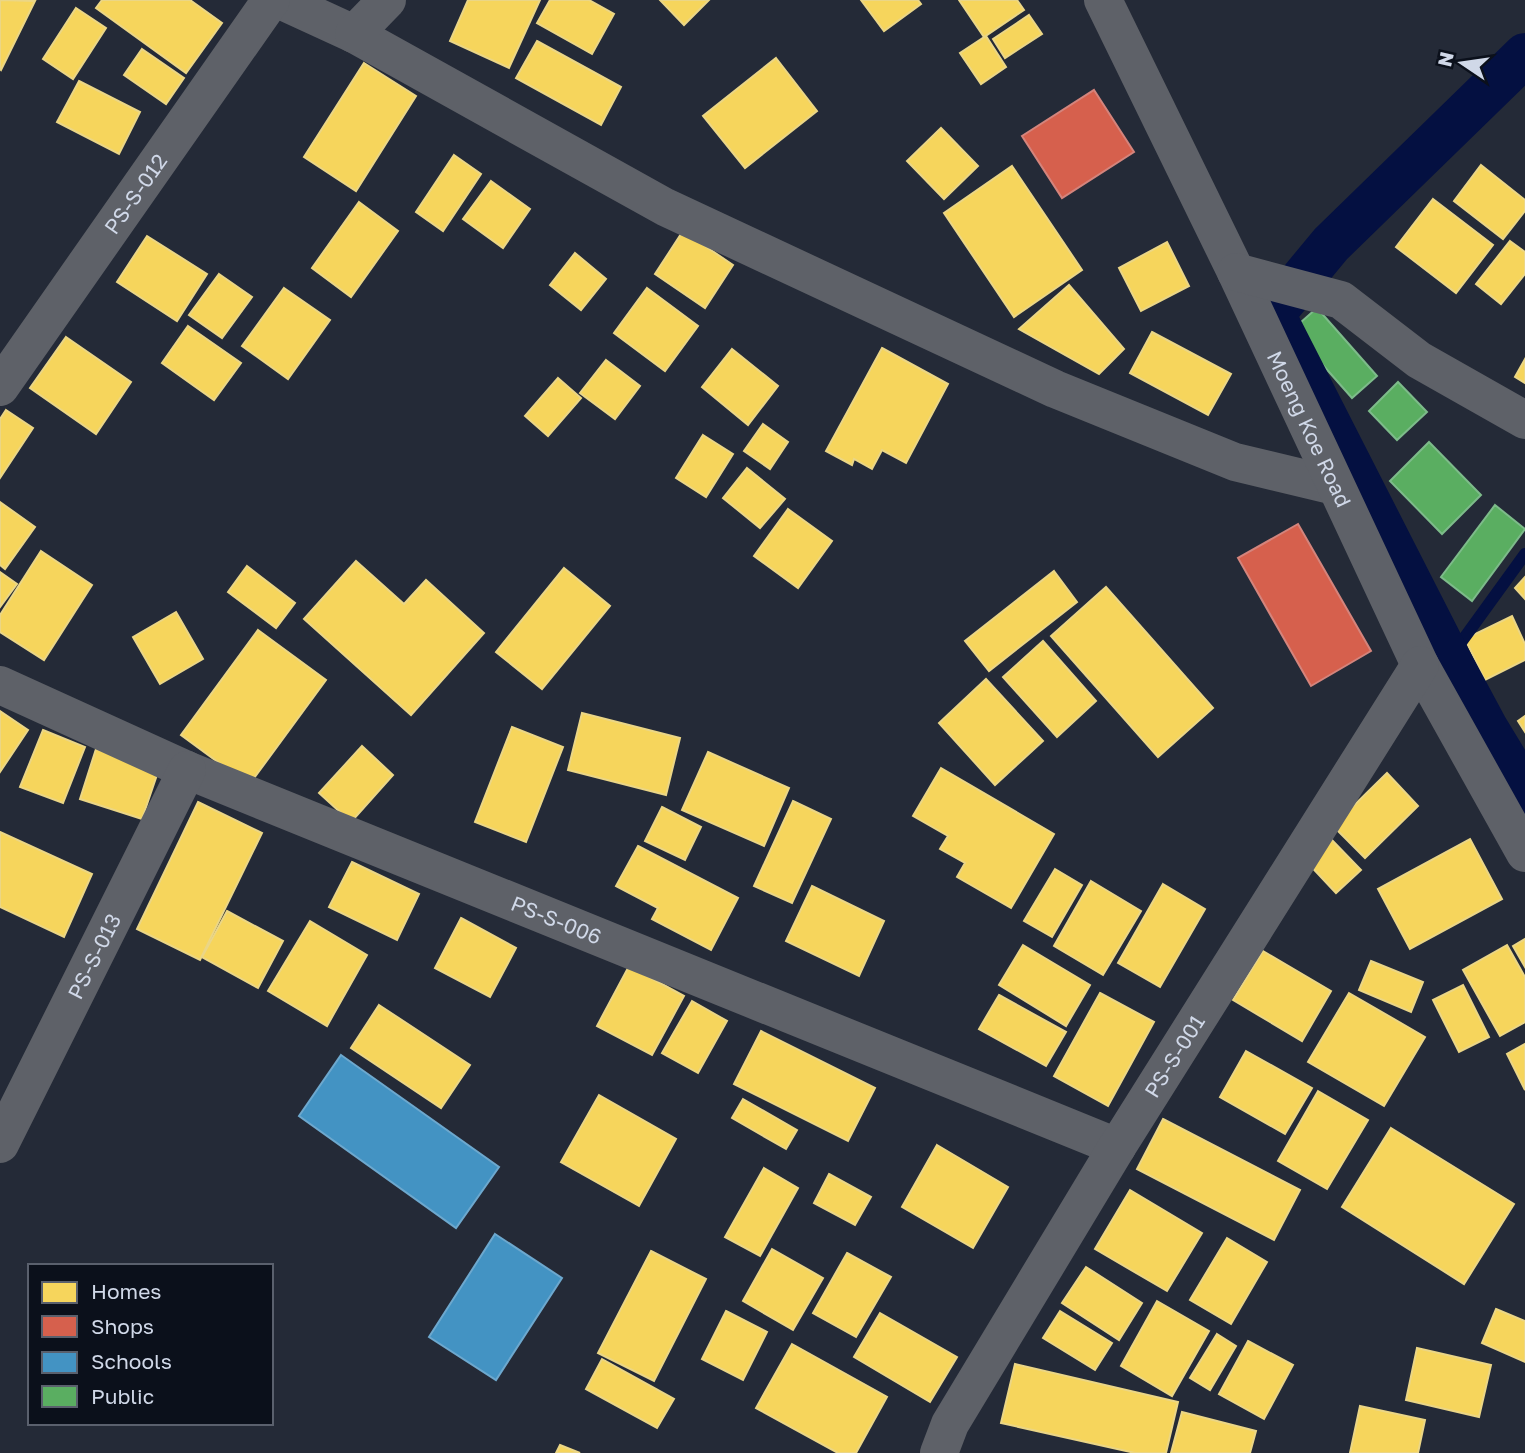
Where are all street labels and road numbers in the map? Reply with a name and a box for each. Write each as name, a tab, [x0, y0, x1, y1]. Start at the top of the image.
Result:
street label: PS-S-012	[98, 149, 172, 239]
street label: Moeng Koe Road	[1262, 347, 1357, 511]
street label: PS-S-006	[507, 890, 605, 950]
street label: PS-S-013	[62, 909, 126, 1003]
street label: PS-S-001	[1139, 1010, 1210, 1102]

